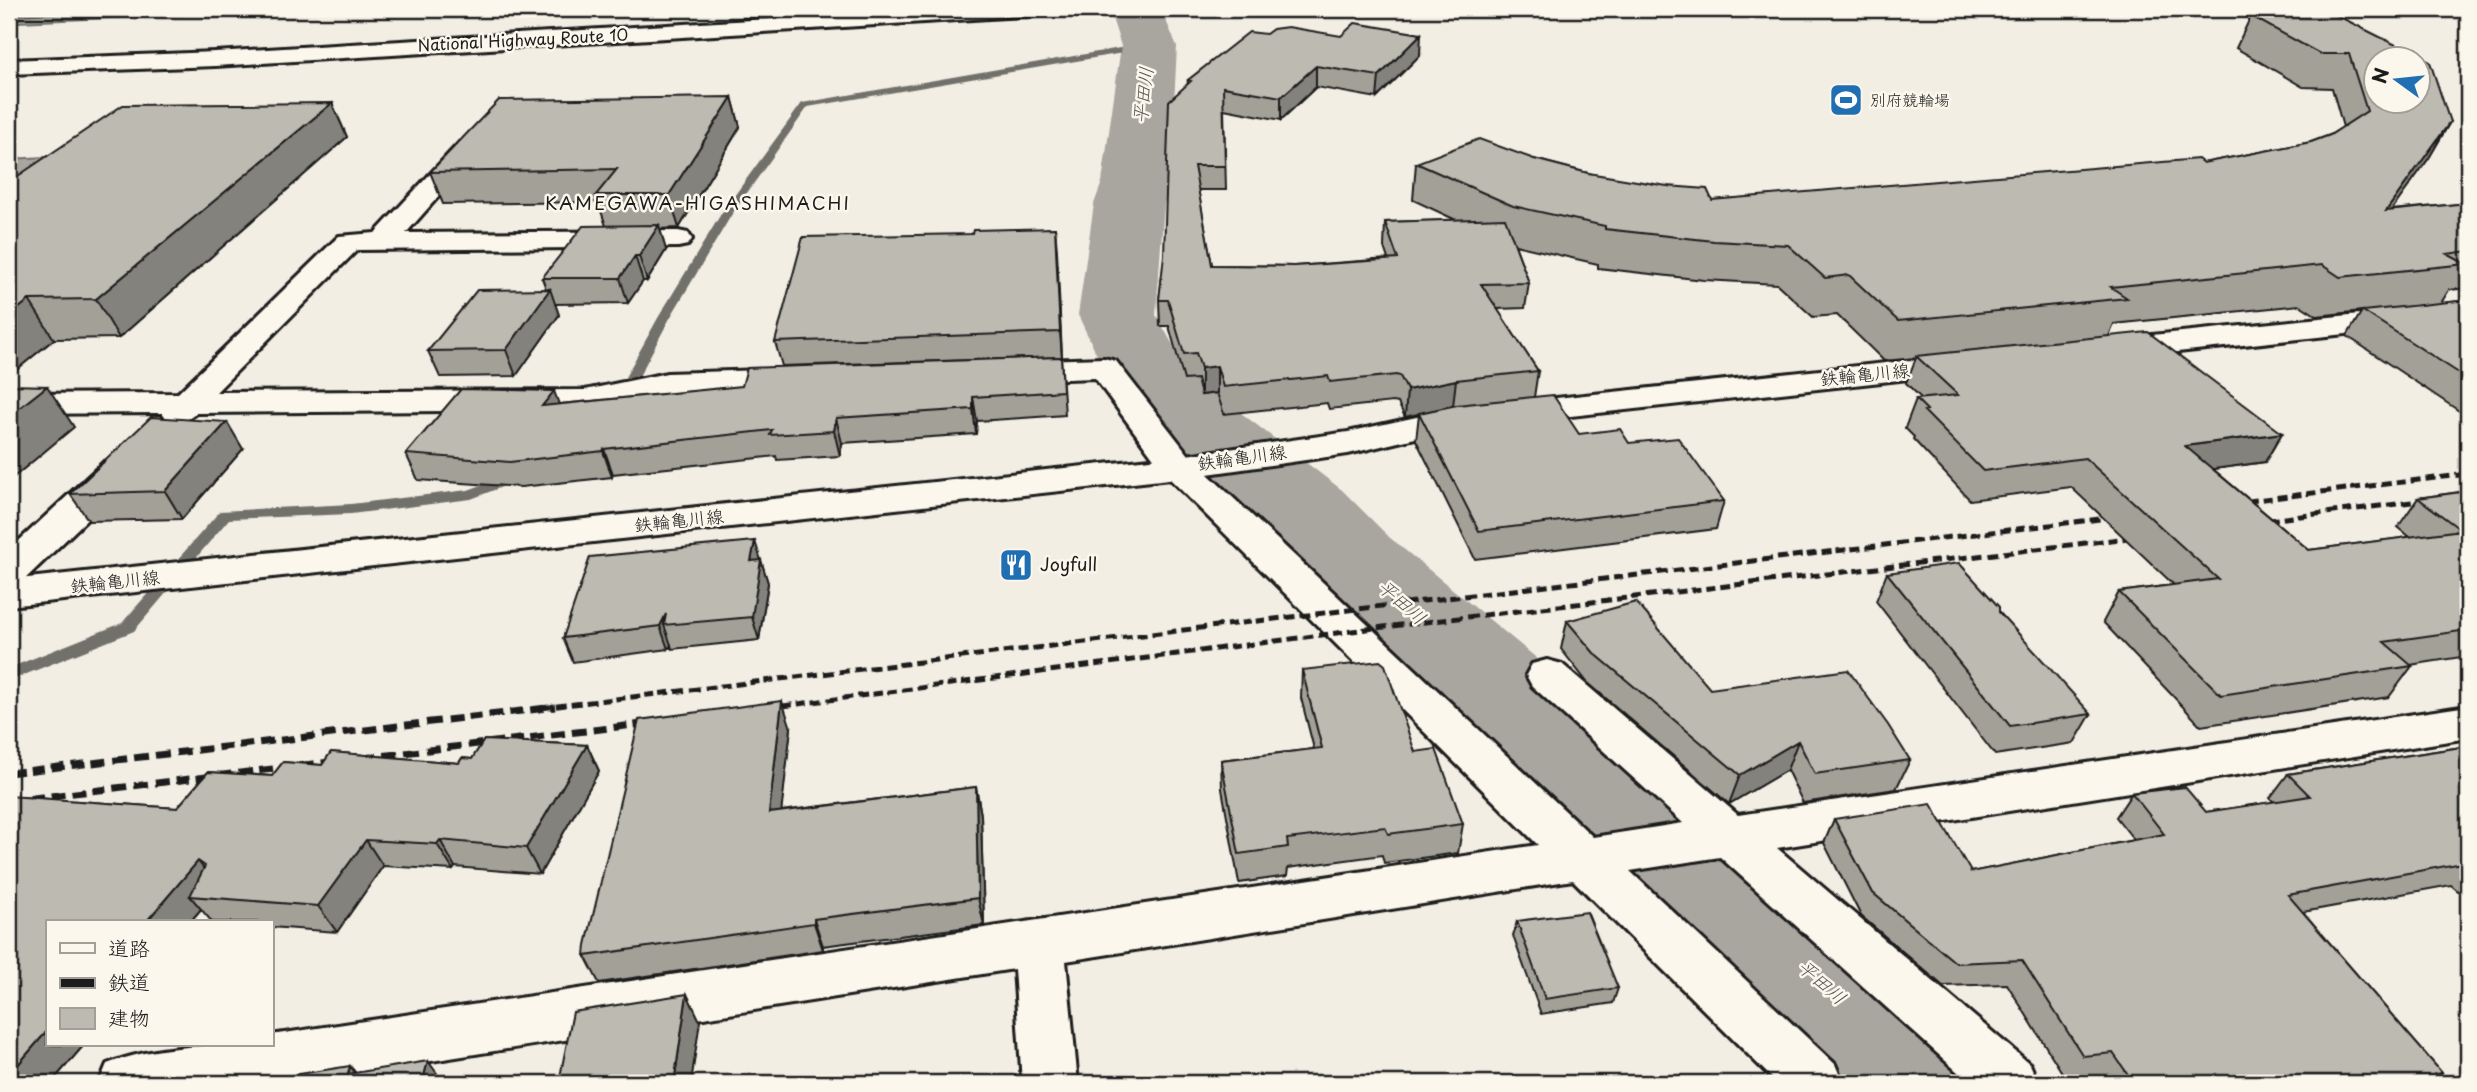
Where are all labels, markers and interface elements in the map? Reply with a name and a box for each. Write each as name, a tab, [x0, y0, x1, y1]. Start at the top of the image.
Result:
street label: National Highway Route 10	[417, 22, 629, 56]
north arrow	[2362, 46, 2432, 116]
text: N	[2364, 64, 2395, 86]
water label: 平田川	[1125, 65, 1159, 125]
sports icon: 別府競輪場	[1827, 81, 1865, 119]
place label: 別府競輪場	[1870, 87, 1950, 111]
district label: KAMEGAWA-HIGASHIMACHI	[545, 189, 851, 216]
street label: 鉄輪亀川線	[1819, 355, 1911, 392]
street label: 鉄輪亀川線	[1195, 437, 1288, 476]
street label: 鉄輪亀川線	[633, 501, 725, 538]
restaurant icon: Joyfull	[997, 546, 1035, 584]
place label: Joyfull	[1040, 550, 1097, 577]
street label: 鉄輪亀川線	[69, 562, 161, 599]
water label: 平田川	[1372, 572, 1433, 631]
legend	[46, 920, 273, 1046]
text: 道路	[108, 931, 150, 963]
water label: 平田川	[1792, 952, 1853, 1011]
text: 鉄道	[108, 965, 150, 997]
text: 建物	[108, 1001, 150, 1033]

